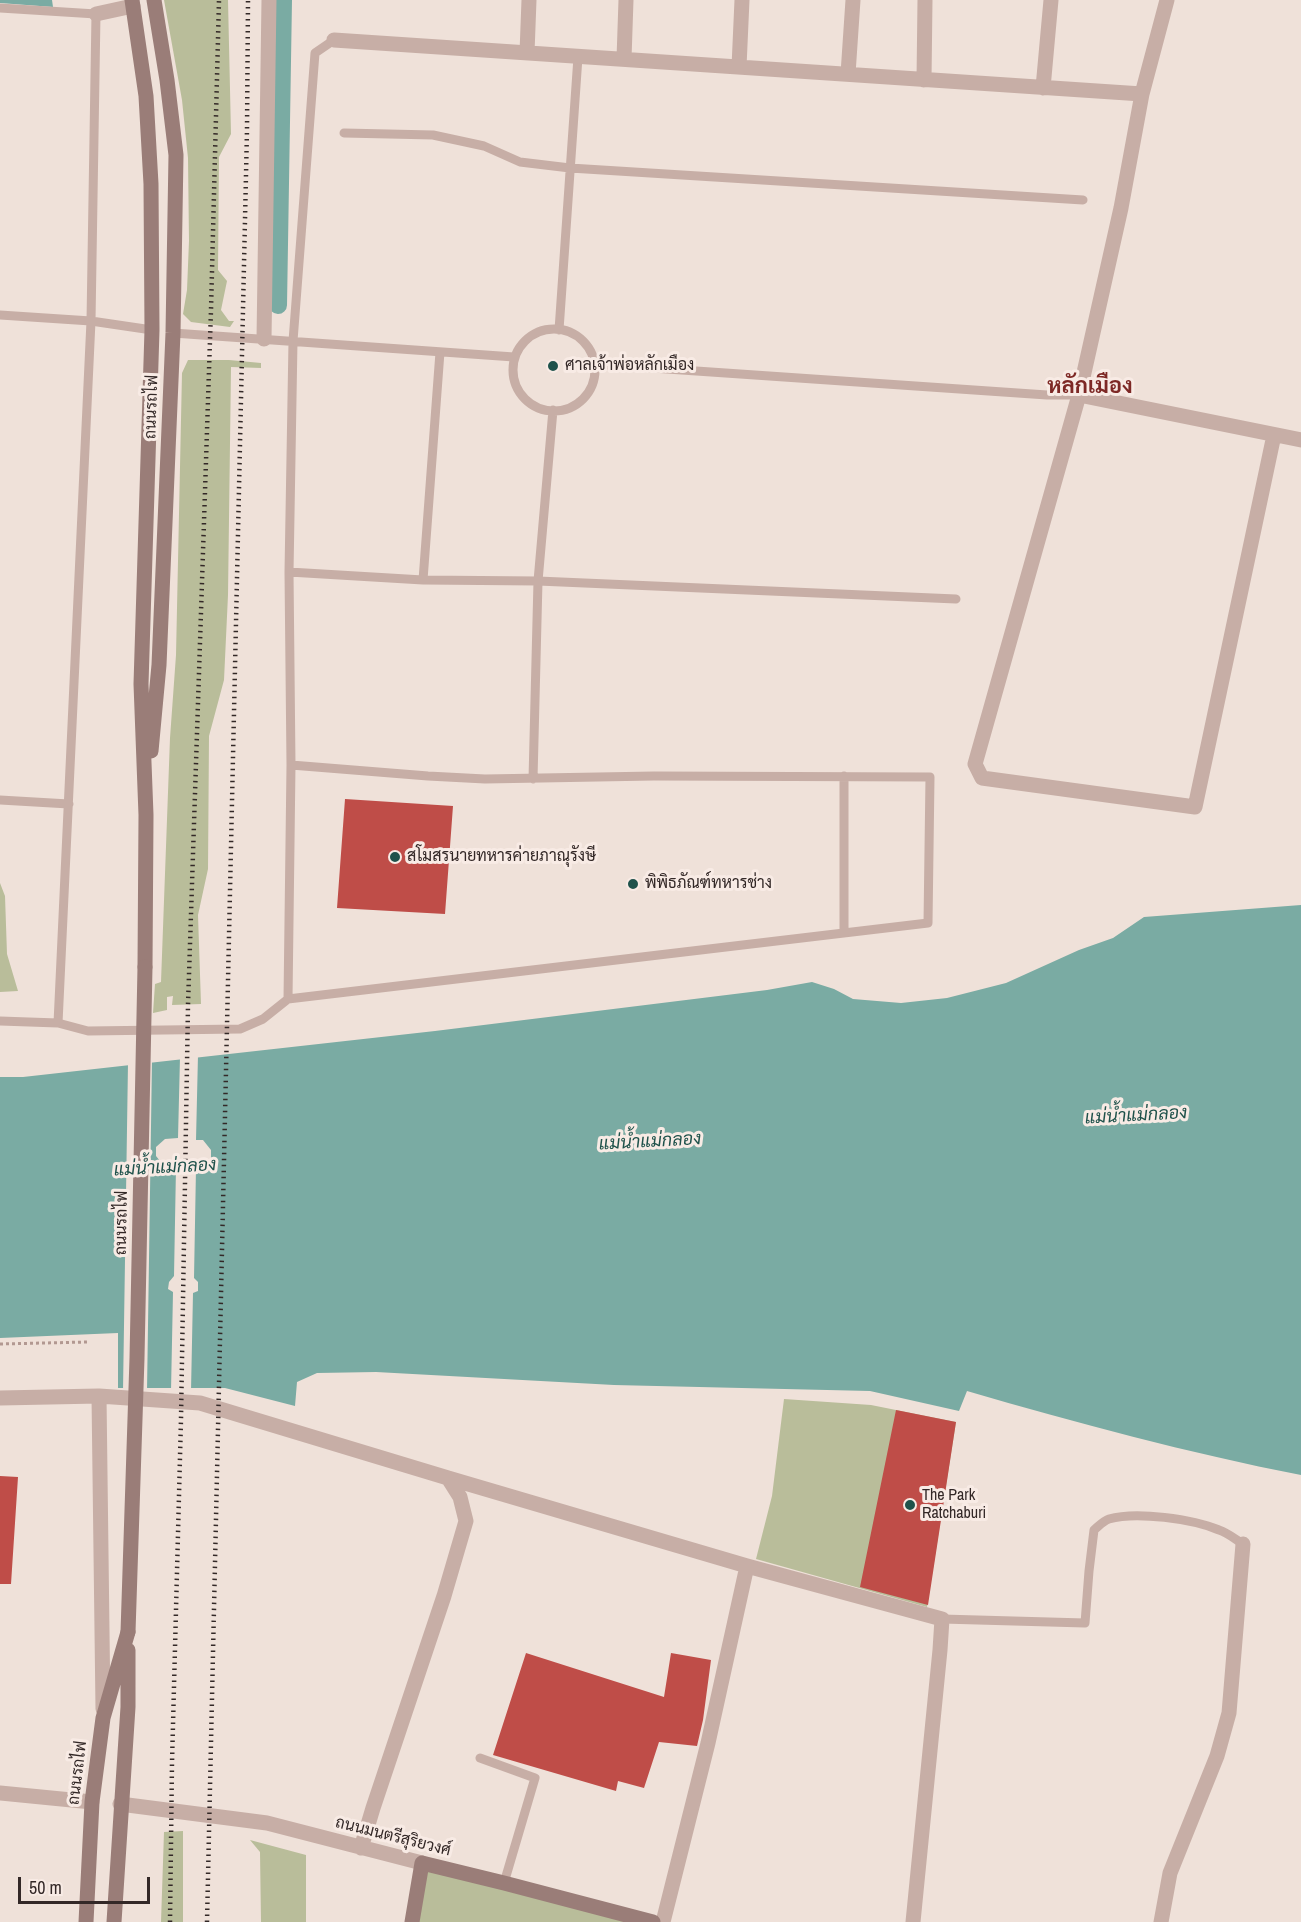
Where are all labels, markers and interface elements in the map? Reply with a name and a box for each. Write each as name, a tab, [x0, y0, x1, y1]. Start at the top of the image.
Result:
place label: ศาลเจ้าพ่อหลักเมือง	[565, 356, 694, 376]
marker: ศาลเจ้าพ่อหลักเมือง	[546, 359, 560, 373]
street label: ถนนรถไฟ	[141, 374, 163, 440]
district label: หลักเมือง	[1047, 374, 1133, 400]
place label: สโมสรนายทหารค่ายภาณุรังษี	[407, 847, 596, 867]
marker: สโมสรนายทหารค่ายภาณุรังษี	[388, 850, 402, 864]
place label: พิพิธภัณฑ์ทหารช่าง	[645, 874, 772, 894]
marker: พิพิธภัณฑ์ทหารช่าง	[626, 877, 640, 891]
water label: แม่น้ำแม่กลอง	[1084, 1103, 1188, 1129]
water label: แม่น้ำแม่กลอง	[598, 1129, 702, 1155]
water label: แม่น้ำแม่กลอง	[113, 1155, 217, 1181]
street label: ถนนรถไฟ	[112, 1191, 132, 1255]
place label: The Park Ratchaburi	[922, 1486, 986, 1524]
marker: The Park Ratchaburi	[903, 1498, 917, 1512]
street label: ถนนรถไฟ	[65, 1740, 91, 1806]
street label: ถนนมนตรีสุริยวงศ์	[333, 1813, 453, 1861]
scale bar	[21, 1865, 153, 1903]
text: 50 m	[29, 1875, 62, 1900]

